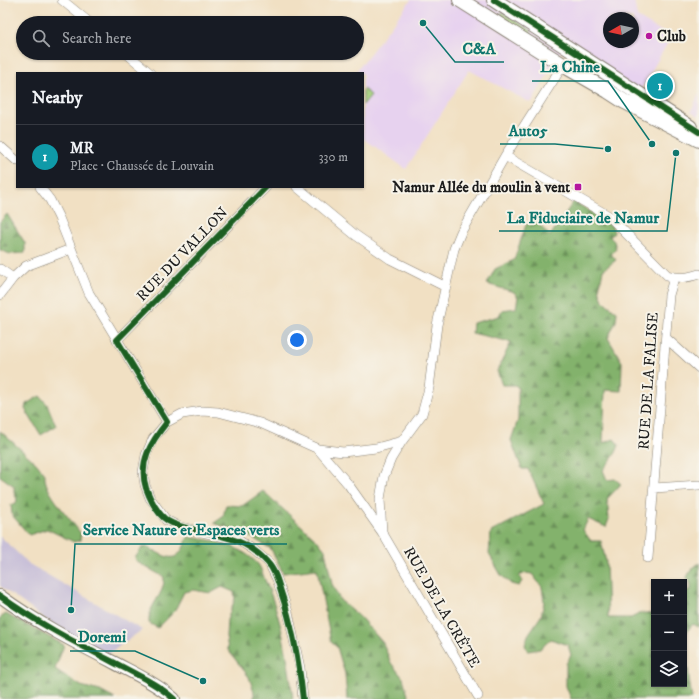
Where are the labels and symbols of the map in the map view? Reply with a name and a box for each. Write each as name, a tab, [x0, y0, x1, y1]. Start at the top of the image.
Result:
north arrow	[603, 12, 639, 48]
place label: Club	[657, 27, 686, 46]
marker: Club	[644, 31, 654, 41]
callout: C&A	[455, 34, 504, 62]
text: C&A	[462, 39, 496, 59]
callout: La Chine	[532, 53, 608, 81]
text: La Chine	[540, 57, 600, 77]
pin: 1	[647, 71, 673, 101]
callout: Auto5	[500, 116, 555, 144]
text: Auto5	[508, 121, 547, 141]
place label: Namur Allée du moulin à vent	[392, 178, 570, 197]
marker: Namur Allée du moulin à vent	[573, 182, 583, 192]
street label: RUE DU VALLON	[132, 203, 232, 306]
callout: La Fiduciaire de Namur	[499, 203, 667, 231]
text: La Fiduciaire de Namur	[507, 208, 660, 228]
street label: RUE DE LA FALISE	[634, 311, 663, 450]
your location	[287, 330, 307, 350]
callout: Service Nature et Espaces verts	[75, 516, 287, 544]
text: Service Nature et Espaces verts	[83, 520, 280, 540]
street label: RUE DE LA CRÊTE	[399, 543, 484, 671]
callout: Doremi	[70, 623, 135, 651]
text: Doremi	[78, 627, 126, 647]

